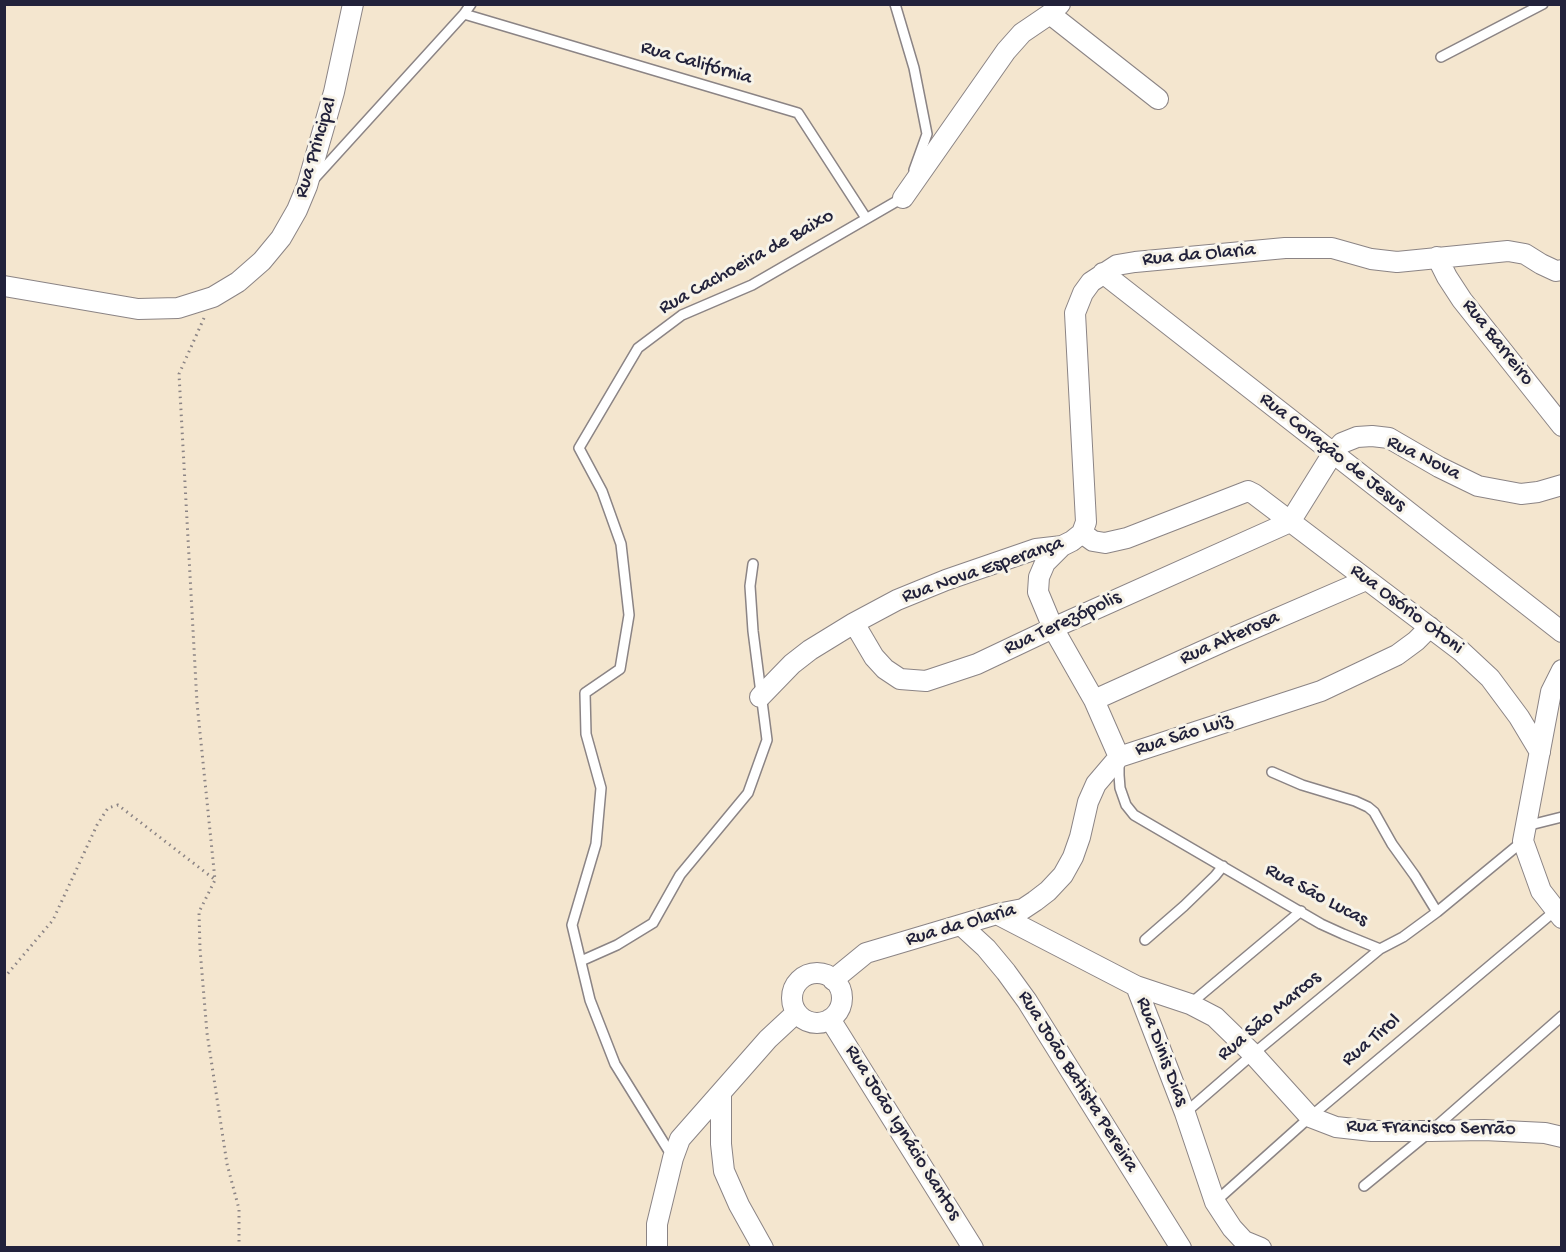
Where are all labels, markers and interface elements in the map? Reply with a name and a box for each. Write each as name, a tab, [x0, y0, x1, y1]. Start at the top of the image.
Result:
street label: Rua Califórnia	[637, 37, 755, 91]
street label: Rua Principal	[290, 95, 344, 201]
street label: Rua Cachoeira de Baixo	[655, 205, 839, 321]
street label: Rua da Olaria	[1142, 239, 1256, 273]
street label: Rua Barreiro	[1456, 295, 1538, 391]
street label: Rua Coração de Jesus	[1254, 388, 1410, 518]
street label: Rua Nova	[1382, 431, 1464, 487]
street label: Rua Nova Esperança	[899, 532, 1067, 610]
street label: Rua Osório Otoni	[1344, 559, 1468, 661]
street label: Rua Terezópolis	[1001, 586, 1125, 662]
street label: Rua Alterosa	[1177, 606, 1283, 672]
street label: Rua São Luiz	[1132, 709, 1236, 763]
street label: Rua São Lucas	[1260, 859, 1372, 933]
street label: Rua da Olaria	[903, 899, 1019, 953]
street label: Rua São Marcos	[1213, 967, 1327, 1067]
street label: Rua João Batista Pereira	[1011, 987, 1143, 1177]
street label: Rua Dinis Dias	[1129, 994, 1193, 1110]
street label: Rua Tirol	[1338, 1009, 1406, 1073]
street label: Rua João Ignácio Santos	[838, 1041, 966, 1225]
street label: Rua Francisco Serrão	[1346, 1116, 1516, 1142]

